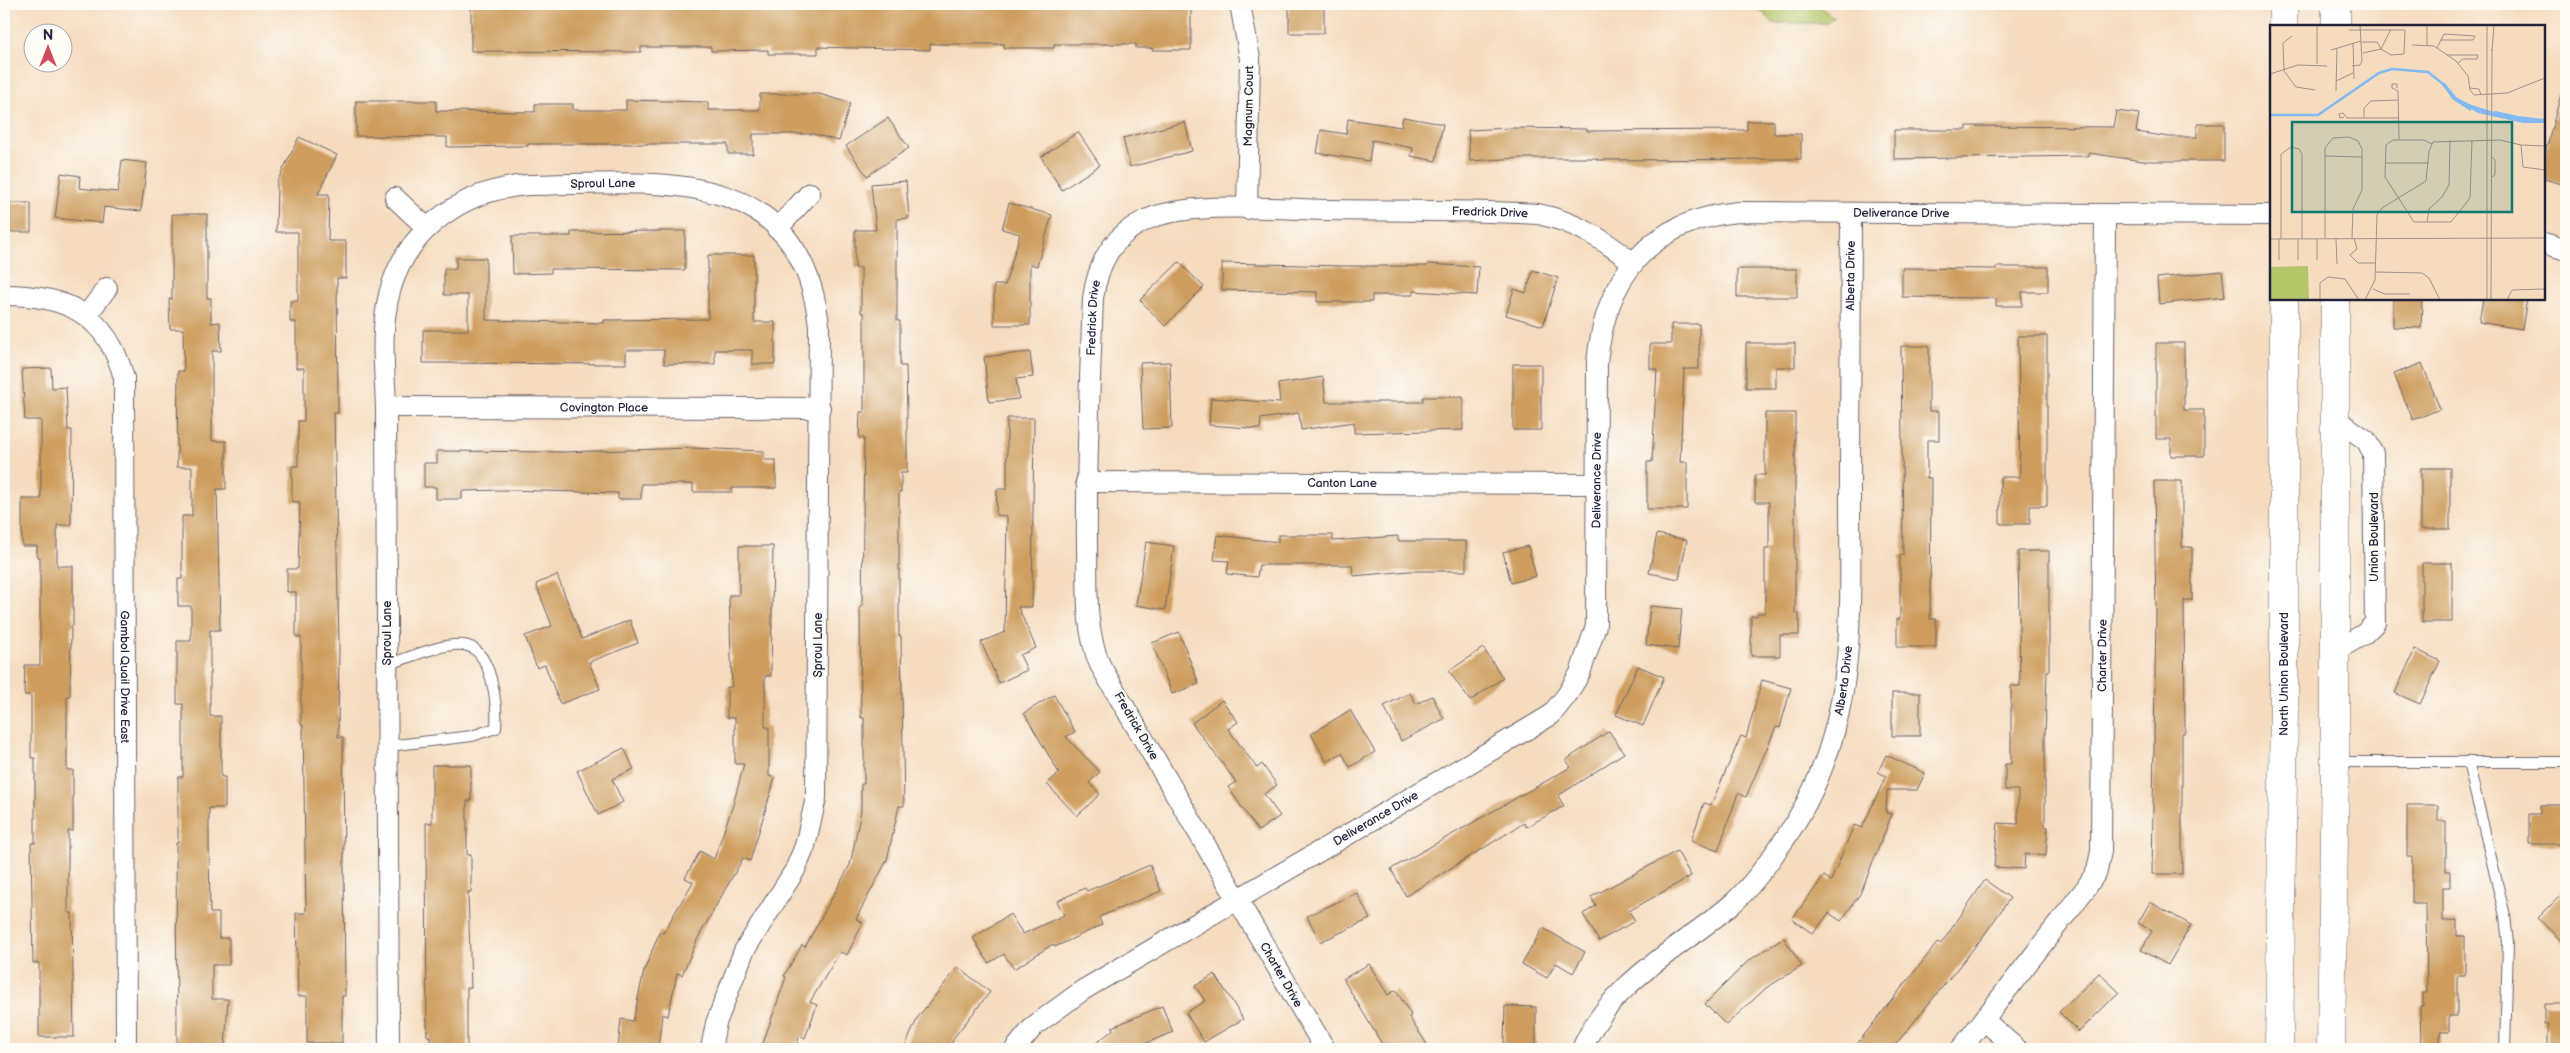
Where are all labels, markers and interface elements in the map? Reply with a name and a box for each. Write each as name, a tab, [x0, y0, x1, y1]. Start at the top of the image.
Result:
north arrow	[22, 22, 72, 72]
inset map	[2270, 25, 2545, 300]
text: N	[43, 27, 53, 44]
street label: Magnum Court	[1241, 65, 1257, 146]
street label: Sproul Lane	[570, 176, 635, 192]
street label: Fredrick Drive	[1452, 204, 1528, 221]
street label: Deliverance Drive	[1853, 205, 1949, 221]
street label: Alberta Drive	[1843, 241, 1858, 311]
street label: Fredrick Drive	[1083, 278, 1104, 356]
street label: Covington Place	[560, 400, 648, 415]
street label: Deliverance Drive	[1589, 432, 1604, 528]
street label: Canton Lane	[1307, 475, 1377, 491]
street label: Union Boulevard	[2367, 492, 2382, 582]
street label: Sproul Lane	[380, 601, 395, 665]
street label: Gambol Quail Drive East	[117, 610, 133, 744]
street label: North Union Boulevard	[2276, 612, 2292, 736]
street label: Sproul Lane	[811, 613, 826, 677]
street label: Charter Drive	[2095, 619, 2110, 692]
street label: Alberta Drive	[1831, 645, 1856, 717]
street label: Fredrick Drive	[1110, 689, 1162, 763]
street label: Deliverance Drive	[1330, 787, 1421, 849]
street label: Charter Drive	[1256, 940, 1306, 1010]

